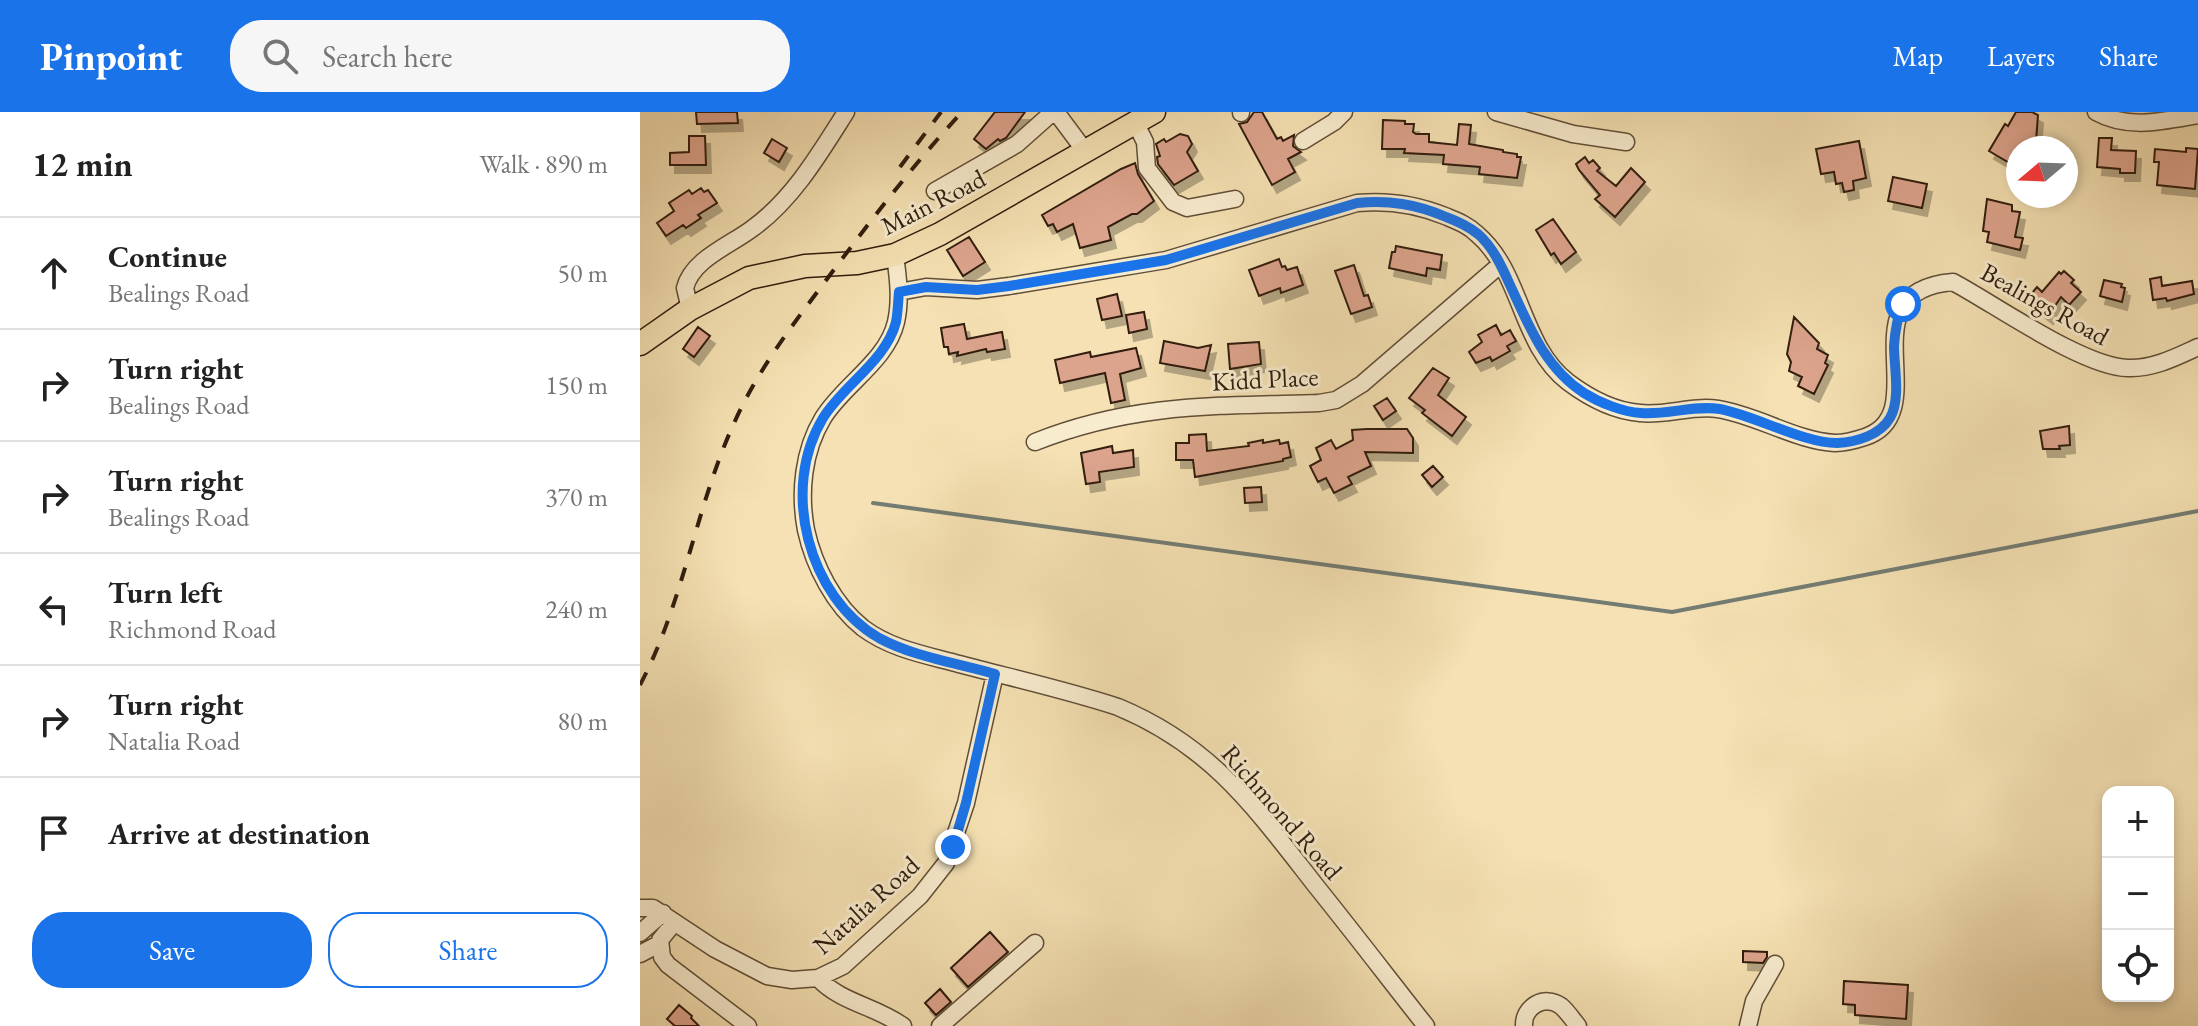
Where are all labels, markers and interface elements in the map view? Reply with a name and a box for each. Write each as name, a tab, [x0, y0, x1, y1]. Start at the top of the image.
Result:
search box	[230, 20, 790, 92]
text: Pinpoint	[40, 32, 182, 81]
icon: search	[258, 34, 302, 78]
text: Search here	[322, 37, 452, 76]
text: Map	[1893, 38, 1943, 74]
text: Layers	[1987, 38, 2055, 74]
text: Share	[2099, 38, 2158, 74]
north arrow	[2006, 136, 2078, 208]
text: 12 min	[32, 142, 133, 186]
text: Walk · 890 m	[480, 147, 608, 181]
street label: Main Road	[875, 161, 992, 243]
text: Continue	[108, 237, 227, 276]
icon: ahead	[32, 251, 76, 295]
street label: Bealings Road	[1975, 255, 2116, 354]
text: 50 m	[558, 256, 608, 290]
text: Bealings Road	[108, 276, 249, 310]
route start	[1885, 286, 1921, 322]
text: Turn right	[108, 349, 244, 388]
street label: Kidd Place	[1211, 359, 1319, 399]
icon: right	[32, 363, 76, 407]
text: 150 m	[545, 368, 608, 402]
text: Bealings Road	[108, 388, 249, 422]
text: Turn right	[108, 461, 244, 500]
icon: right	[32, 475, 76, 519]
text: 370 m	[545, 480, 608, 514]
text: Bealings Road	[108, 500, 249, 534]
text: Turn left	[108, 573, 222, 612]
icon: left	[32, 587, 76, 631]
text: 240 m	[545, 592, 608, 626]
text: Richmond Road	[108, 612, 276, 646]
text: Turn right	[108, 685, 244, 724]
icon: right	[32, 699, 76, 743]
text: 80 m	[558, 704, 608, 738]
text: Natalia Road	[108, 724, 240, 758]
street label: Richmond Road	[1214, 737, 1351, 887]
map controls	[2102, 786, 2174, 1002]
button: +	[2102, 786, 2174, 858]
icon: arrive	[32, 811, 76, 855]
text: Arrive at destination	[108, 814, 370, 853]
route end	[935, 829, 971, 865]
street label: Natalia Road	[806, 848, 927, 962]
button: −	[2102, 858, 2174, 930]
button: Save	[32, 912, 312, 988]
button: Share	[328, 912, 608, 988]
button: locate	[2102, 930, 2174, 1002]

